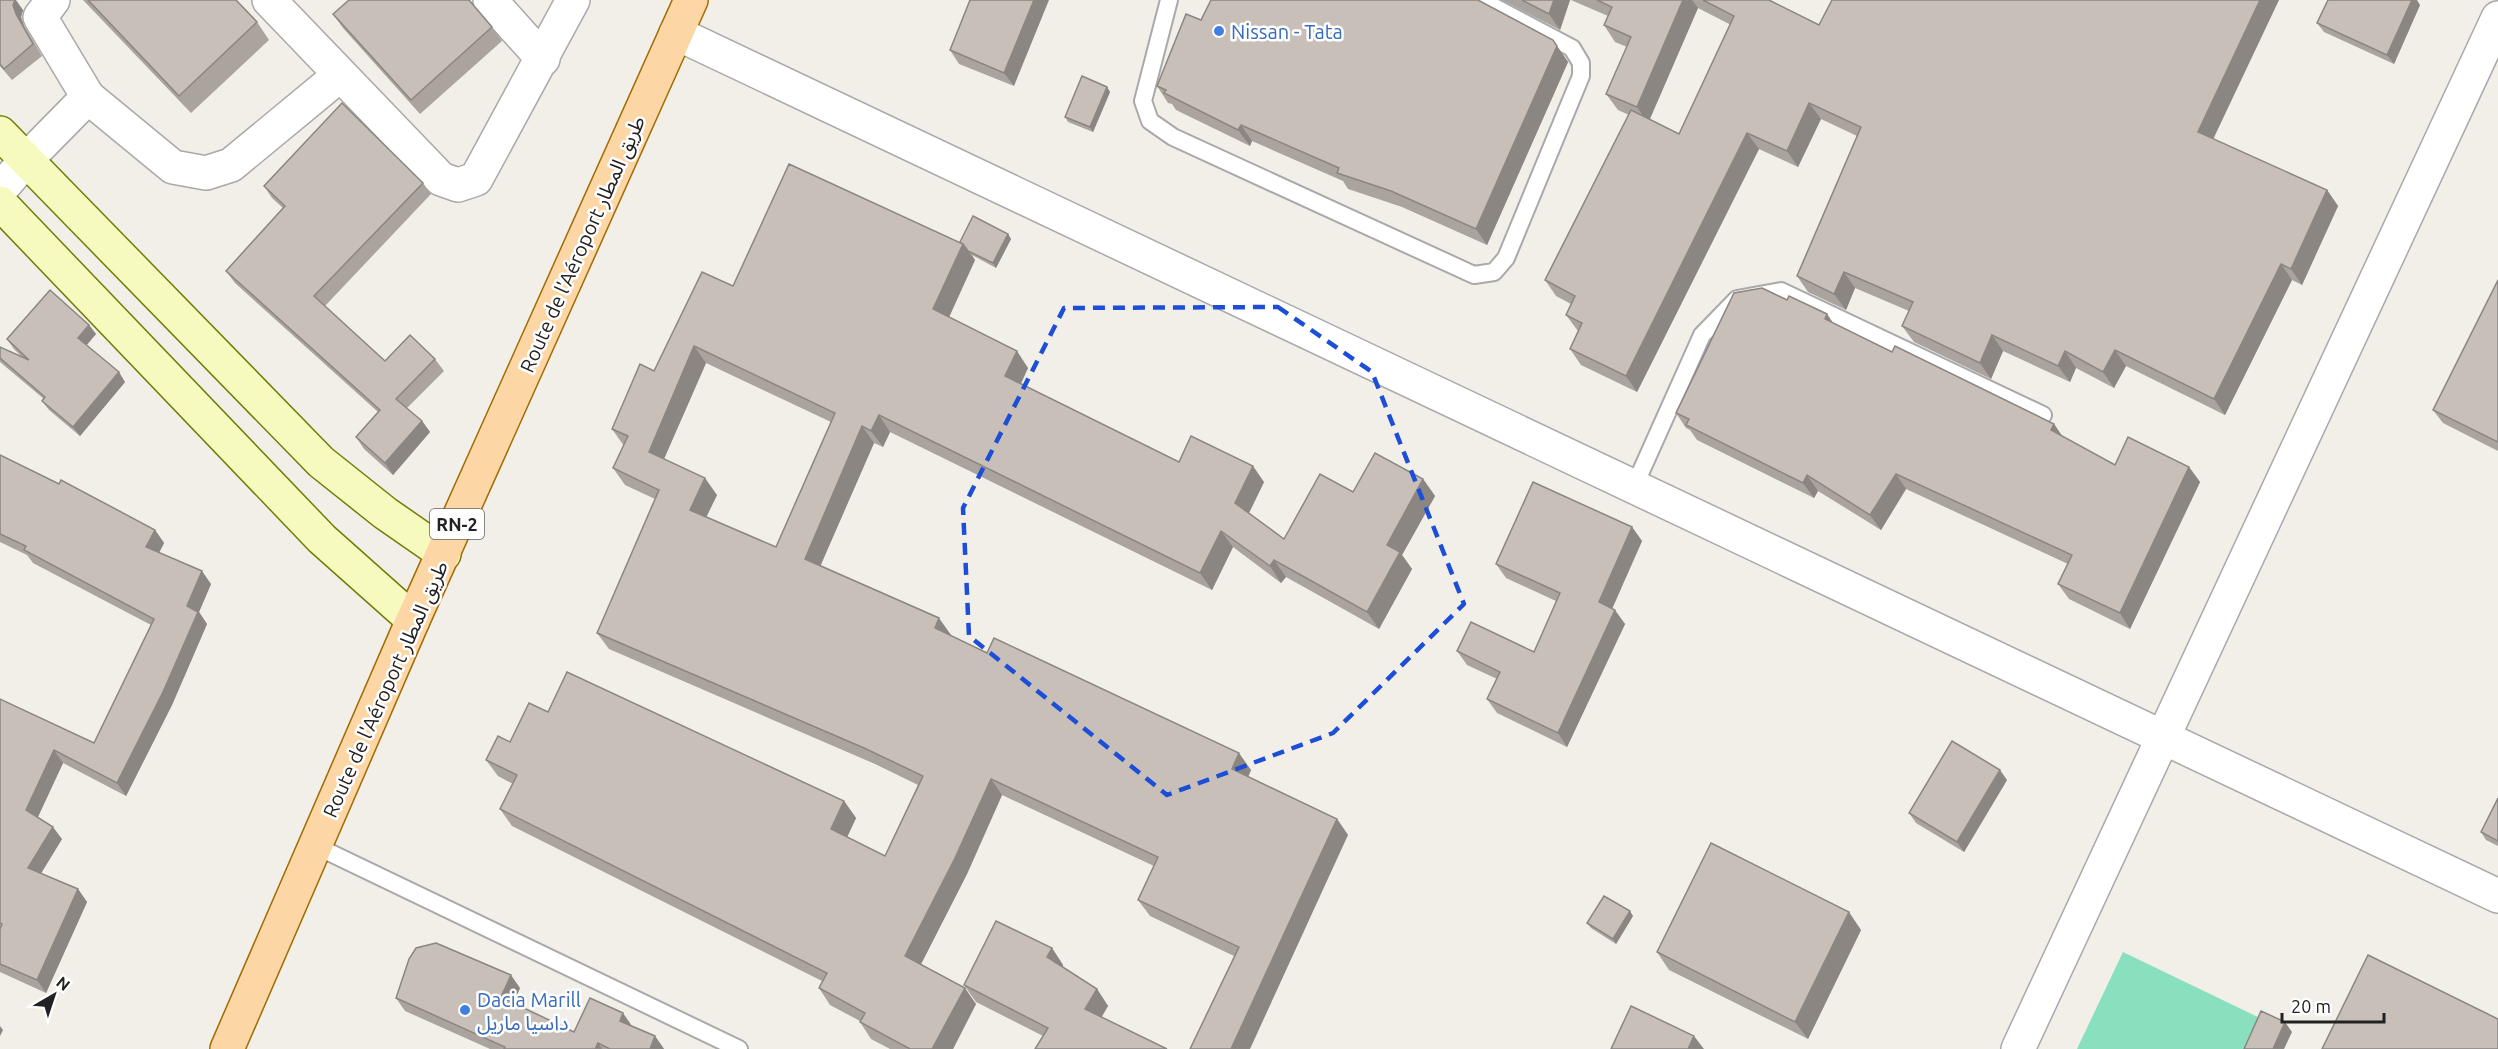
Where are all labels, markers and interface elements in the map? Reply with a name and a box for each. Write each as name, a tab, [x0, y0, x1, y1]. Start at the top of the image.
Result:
place label: Nissan - Tata	[1231, 20, 1343, 43]
marker: Nissan - Tata	[1212, 24, 1226, 38]
street label: Route de l'Aéroport طريق المطار	[515, 112, 651, 377]
road number: RN-2	[430, 509, 484, 539]
street label: Route de l'Aéroport طريق المطار	[318, 557, 454, 822]
north arrow	[24, 965, 84, 1025]
text: N	[53, 973, 74, 994]
scale bar	[2282, 986, 2384, 1024]
place label: Dacia Marill داسيا ماريل	[477, 988, 581, 1035]
text: 20 m	[2291, 996, 2331, 1016]
marker: Dacia Marill داسيا ماريل	[458, 1003, 472, 1017]

